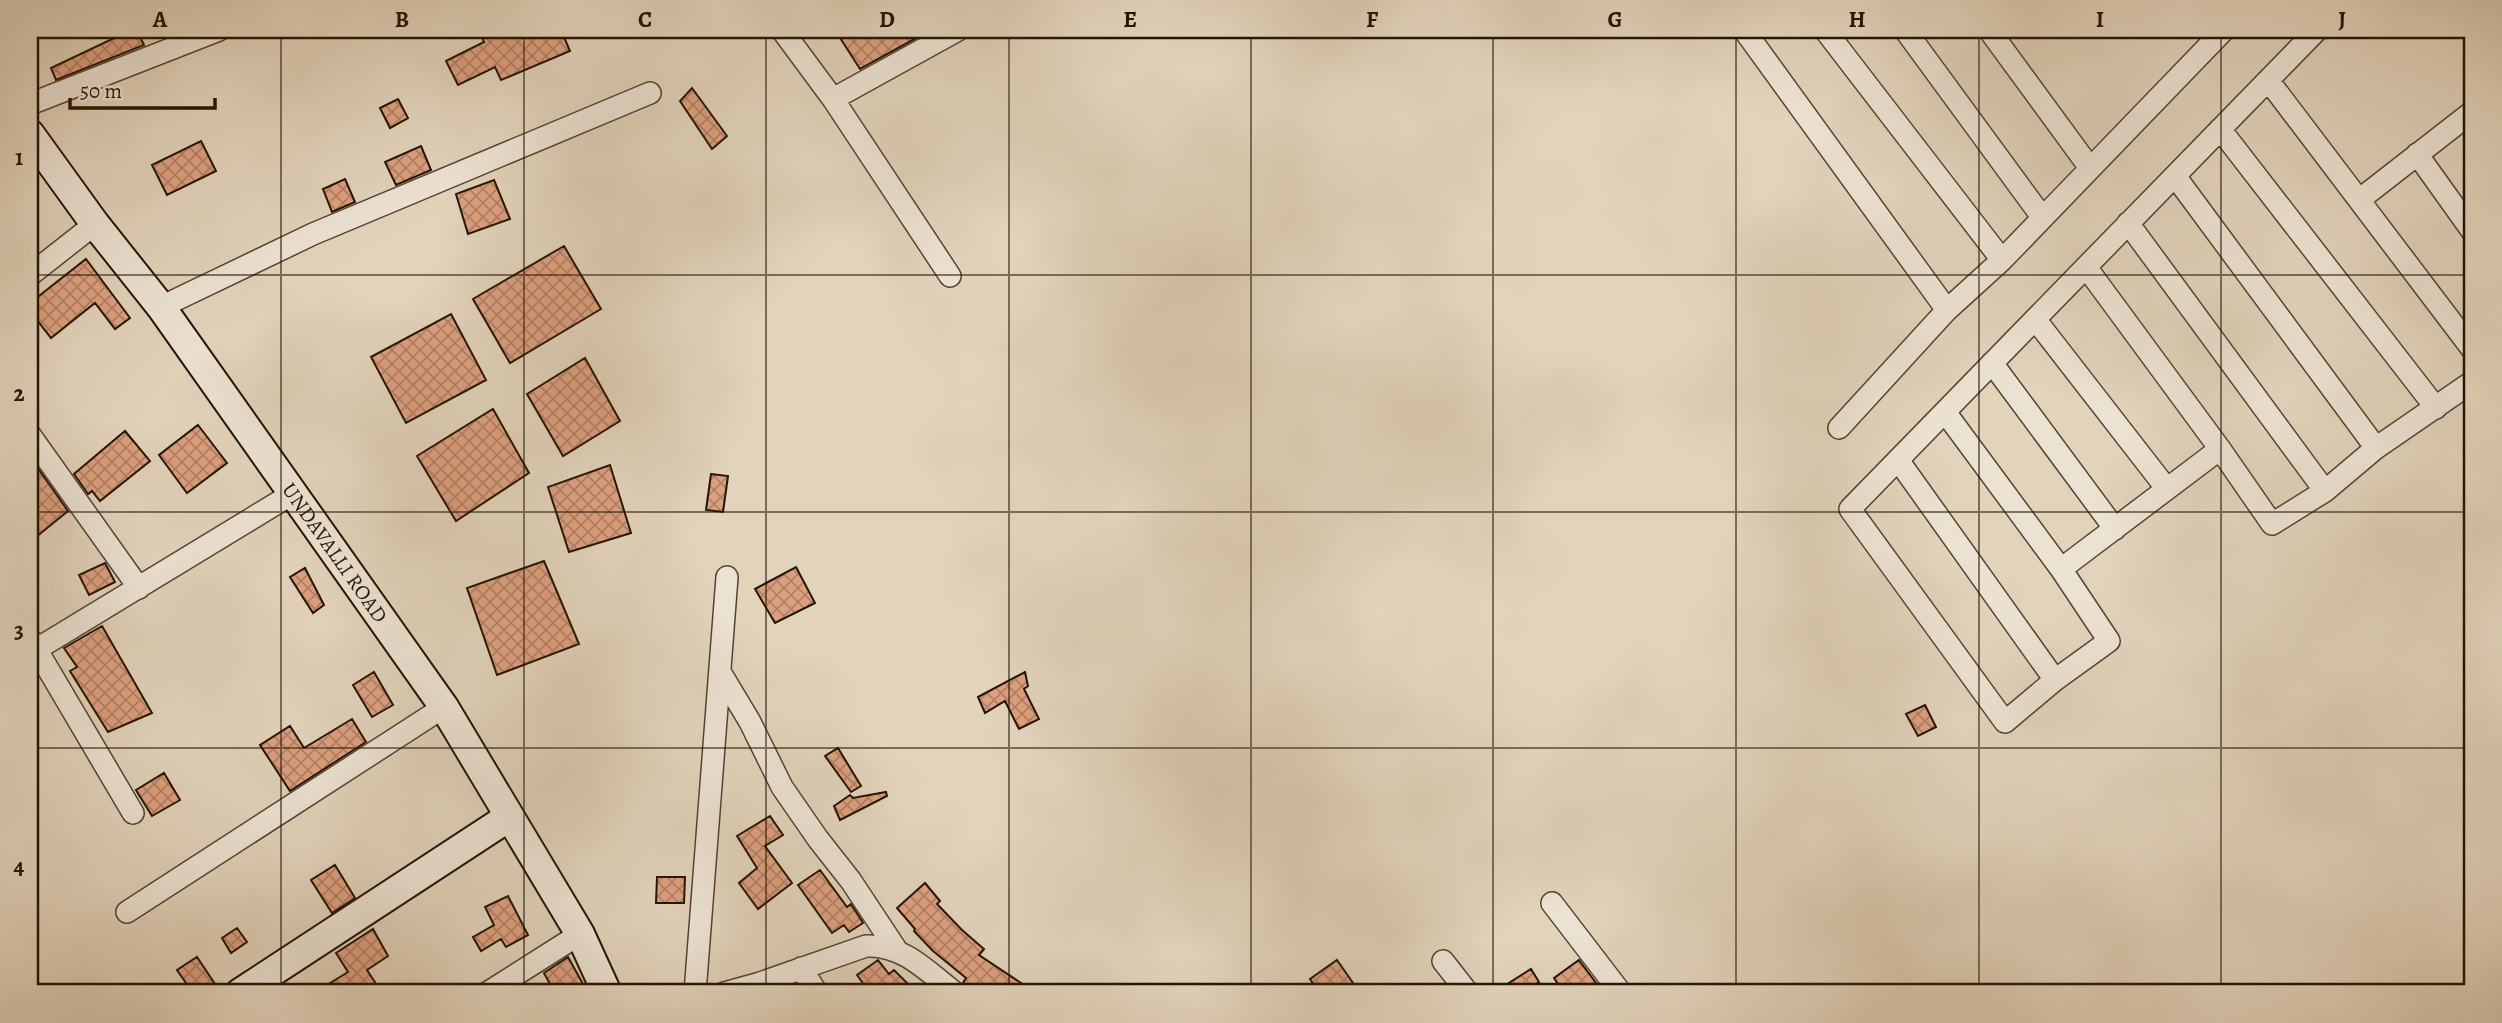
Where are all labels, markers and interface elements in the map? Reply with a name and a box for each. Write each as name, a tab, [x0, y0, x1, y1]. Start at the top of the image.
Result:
text: A	[152, 4, 168, 35]
text: B	[395, 4, 409, 35]
text: C	[638, 4, 652, 35]
text: D	[879, 4, 895, 35]
text: E	[1123, 4, 1137, 35]
text: F	[1366, 4, 1379, 35]
text: G	[1607, 4, 1623, 35]
text: H	[1848, 4, 1866, 35]
text: I	[2096, 4, 2104, 35]
text: J	[2338, 4, 2346, 35]
scale bar	[70, 66, 215, 110]
text: 50 m	[80, 77, 122, 105]
text: 1	[15, 142, 23, 173]
text: 2	[13, 378, 25, 409]
street label: UNDAVALLI ROAD	[276, 477, 394, 628]
text: 3	[14, 615, 24, 646]
text: 4	[14, 851, 25, 882]

